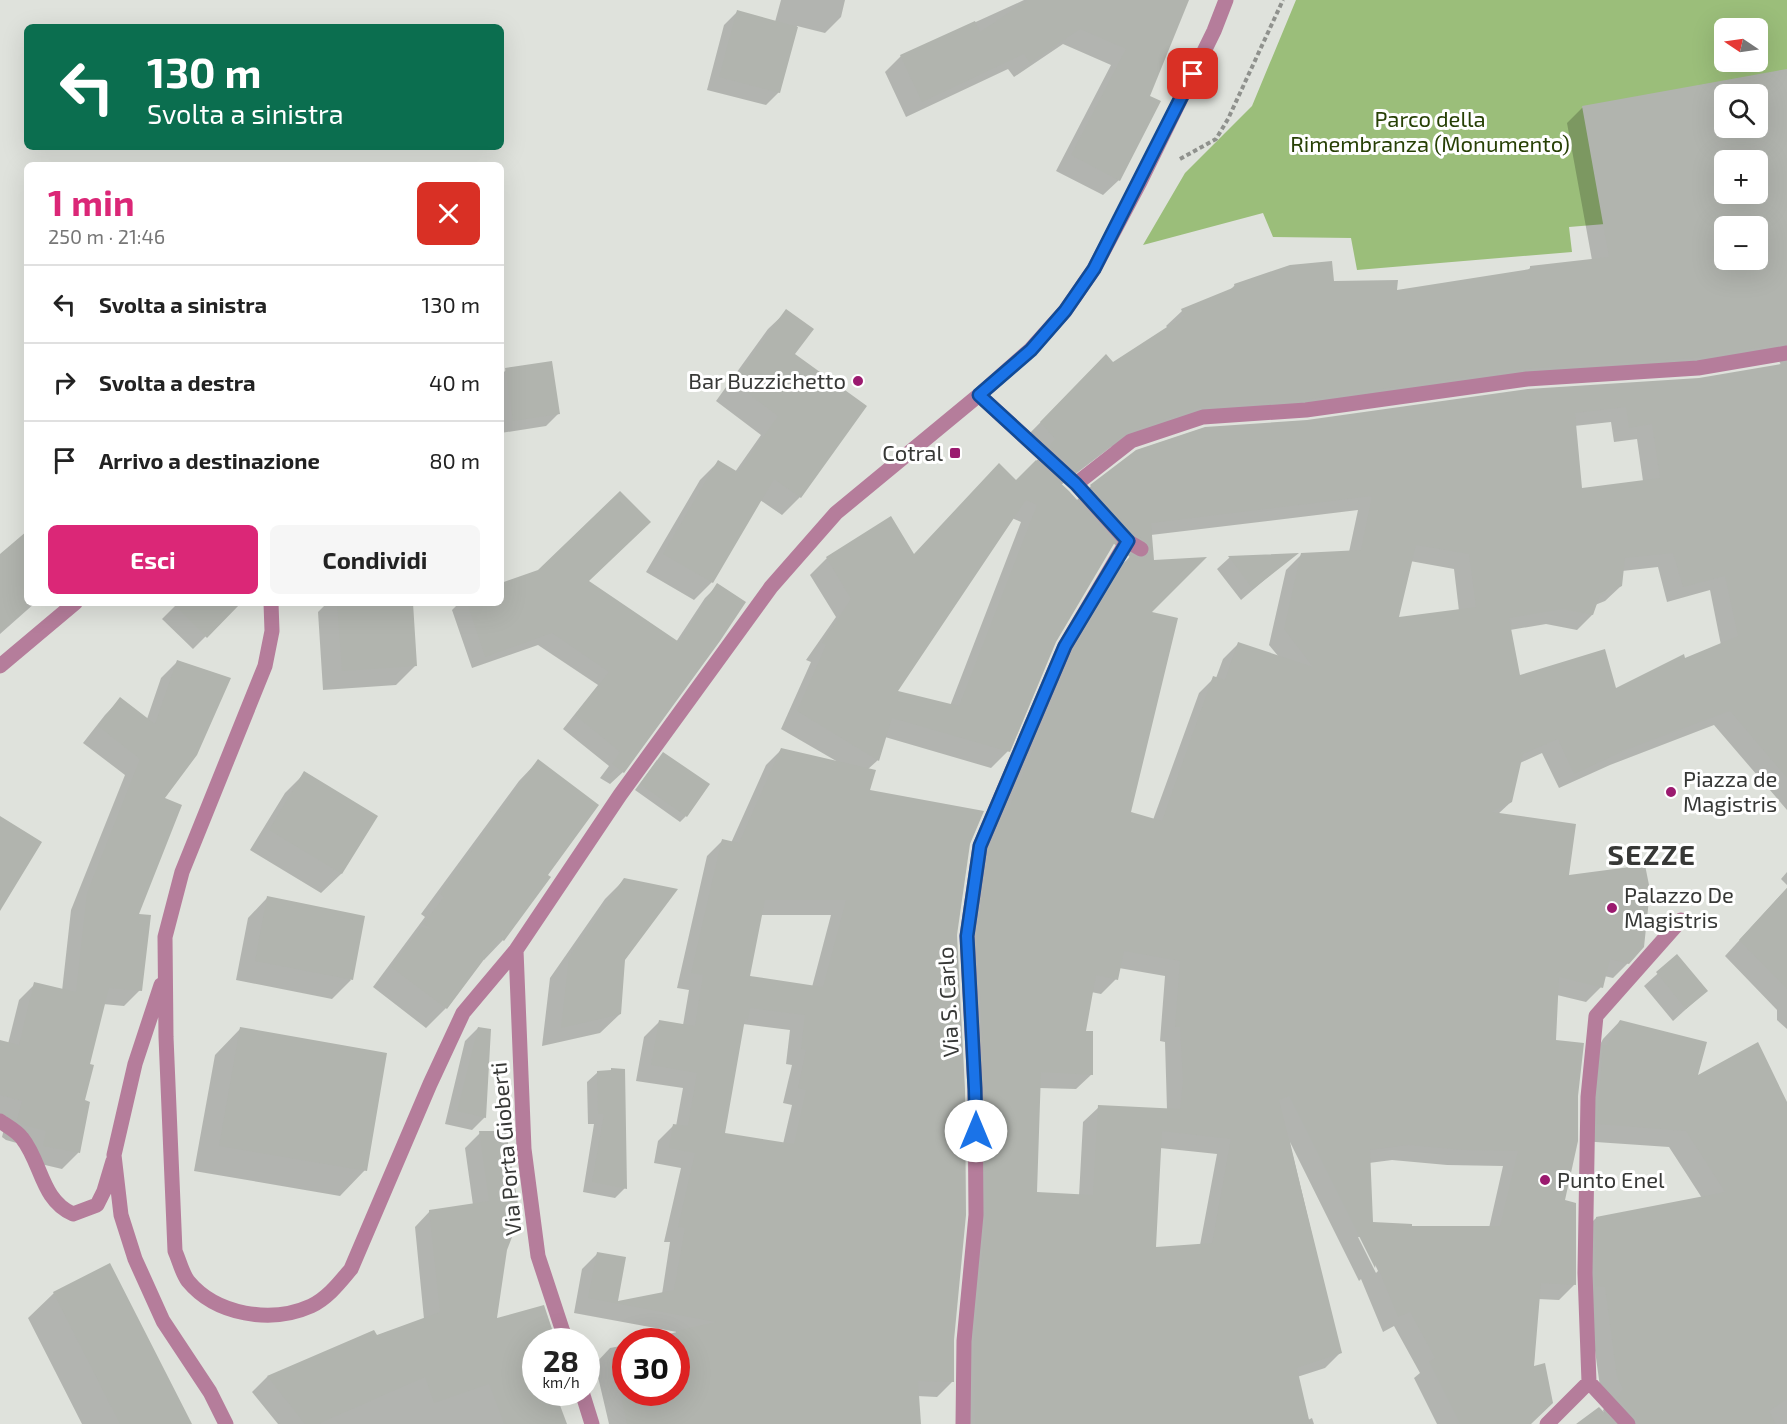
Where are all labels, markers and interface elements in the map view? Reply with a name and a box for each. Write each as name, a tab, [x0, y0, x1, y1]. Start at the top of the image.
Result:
north arrow	[1714, 18, 1768, 72]
map controls	[1714, 18, 1768, 270]
text: 130 m	[147, 46, 262, 96]
icon: left	[48, 48, 126, 126]
pin	[1167, 48, 1218, 99]
icon: arrive	[1176, 57, 1209, 90]
button: search	[1714, 84, 1768, 138]
text: Svolta a sinistra	[147, 97, 344, 129]
park label: Parco della Rimembranza (Monumento)	[1290, 105, 1570, 156]
button: +	[1714, 150, 1768, 204]
text: 1 min	[48, 180, 135, 223]
button: close	[417, 182, 480, 245]
button: −	[1714, 216, 1768, 270]
text: 250 m · 21:46	[48, 224, 165, 248]
icon: left	[48, 288, 81, 321]
text: Svolta a sinistra	[99, 291, 267, 317]
text: 130 m	[422, 291, 480, 317]
icon: right	[48, 366, 81, 399]
place label: Bar Buzzichetto	[688, 367, 846, 393]
text: Svolta a destra	[99, 369, 256, 395]
text: 40 m	[429, 369, 480, 395]
marker: Bar Buzzichetto	[851, 374, 865, 388]
place label: Cotral	[882, 439, 943, 465]
icon: arrive	[48, 444, 81, 477]
marker: Cotral	[948, 446, 962, 460]
text: Arrivo a destinazione	[99, 447, 320, 473]
text: 80 m	[429, 447, 480, 473]
button: Esci	[48, 525, 258, 594]
button: Condividi	[270, 525, 480, 594]
place label: Piazza de Magistris	[1683, 765, 1777, 816]
marker: Piazza de Magistris	[1664, 785, 1678, 799]
district label: SEZZE	[1607, 837, 1697, 871]
place label: Palazzo De Magistris	[1624, 881, 1734, 932]
marker: Palazzo De Magistris	[1605, 901, 1619, 915]
street label: Via S. Carlo	[931, 946, 963, 1058]
street label: Via Porta Gioberti	[484, 1061, 526, 1237]
position arrow	[944, 1099, 1008, 1163]
place label: Punto Enel	[1557, 1166, 1665, 1192]
marker: Punto Enel	[1538, 1173, 1552, 1187]
speed limit sign: 30	[612, 1328, 690, 1406]
text: 28	[543, 1342, 579, 1378]
text: km/h	[542, 1373, 580, 1391]

